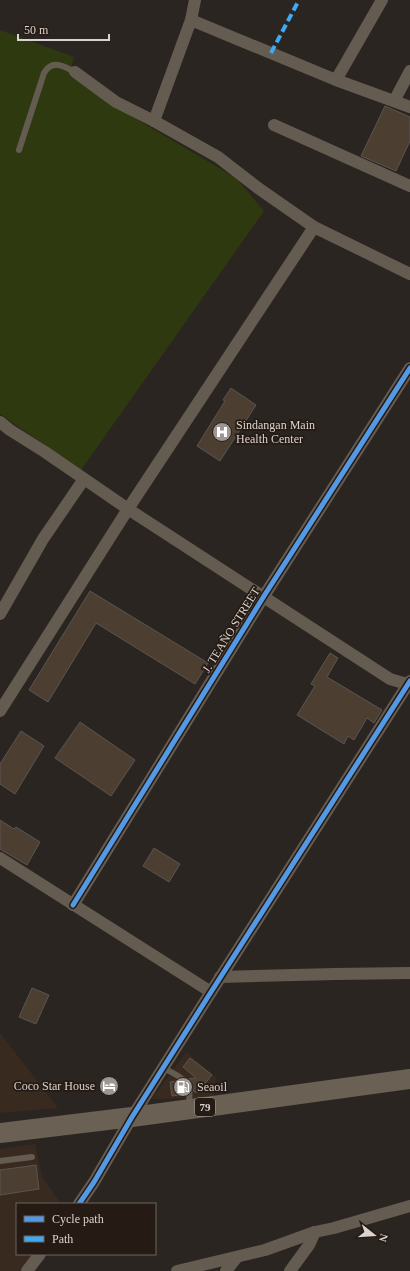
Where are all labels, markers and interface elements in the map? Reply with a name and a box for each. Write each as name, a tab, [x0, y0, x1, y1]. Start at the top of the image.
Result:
scale bar	[18, 16, 109, 42]
text: 50 m	[24, 23, 49, 37]
place label: Sindangan Main Health Center	[236, 418, 315, 446]
hospital icon: Sindangan Main Health Center	[211, 421, 233, 443]
street label: J. TEAÑO STREET	[199, 584, 263, 675]
hotel icon: Coco Star House	[98, 1075, 120, 1097]
fuel station icon: Seaoil	[172, 1076, 194, 1098]
place label: Coco Star House	[14, 1079, 95, 1093]
place label: Seaoil	[197, 1080, 228, 1094]
road number: 79	[195, 1098, 215, 1116]
legend	[16, 1203, 156, 1255]
text: Cycle path	[52, 1212, 104, 1226]
north arrow	[354, 1215, 394, 1255]
text: Path	[52, 1232, 73, 1246]
text: N	[377, 1232, 390, 1244]

